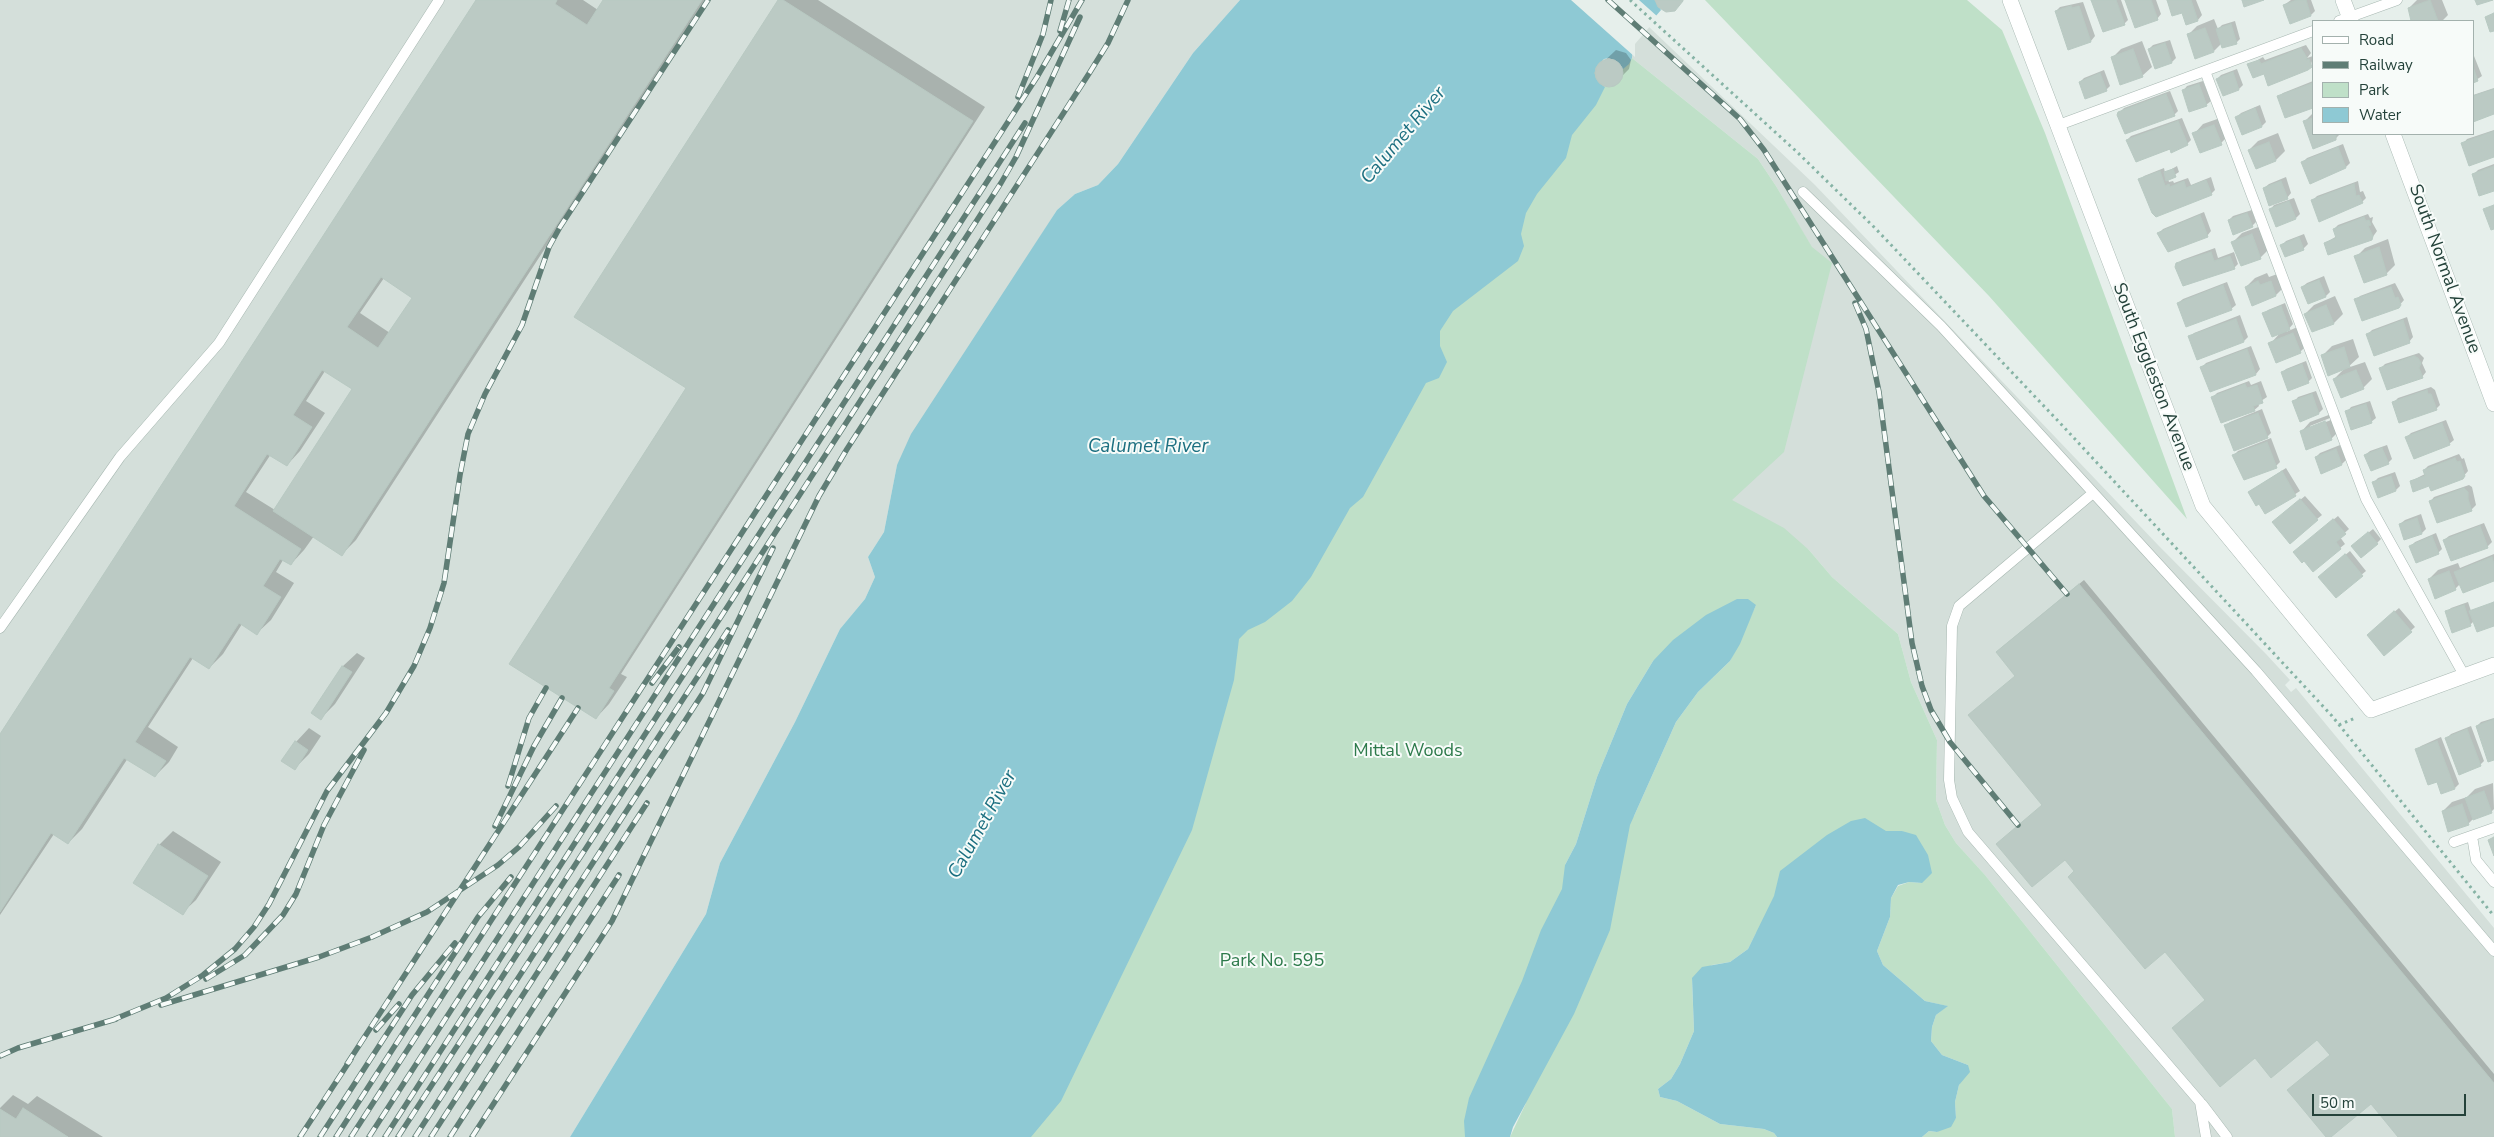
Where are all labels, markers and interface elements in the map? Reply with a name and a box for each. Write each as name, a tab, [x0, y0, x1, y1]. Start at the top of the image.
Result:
legend	[2312, 20, 2474, 135]
text: Road	[2359, 30, 2394, 50]
text: Railway	[2359, 55, 2413, 75]
text: Park	[2359, 80, 2389, 100]
water label: Calumet River	[1357, 83, 1451, 189]
text: Water	[2359, 105, 2401, 125]
street label: South Normal Avenue	[2403, 182, 2485, 356]
street label: South Eggleston Avenue	[2107, 280, 2199, 474]
water label: Calumet River	[1088, 436, 1208, 458]
park label: Mittal Woods	[1353, 741, 1463, 763]
water label: Calumet River	[944, 767, 1022, 883]
park label: Park No. 595	[1220, 951, 1324, 973]
scale bar	[2314, 1084, 2468, 1116]
text: 50 m	[2320, 1093, 2355, 1113]

